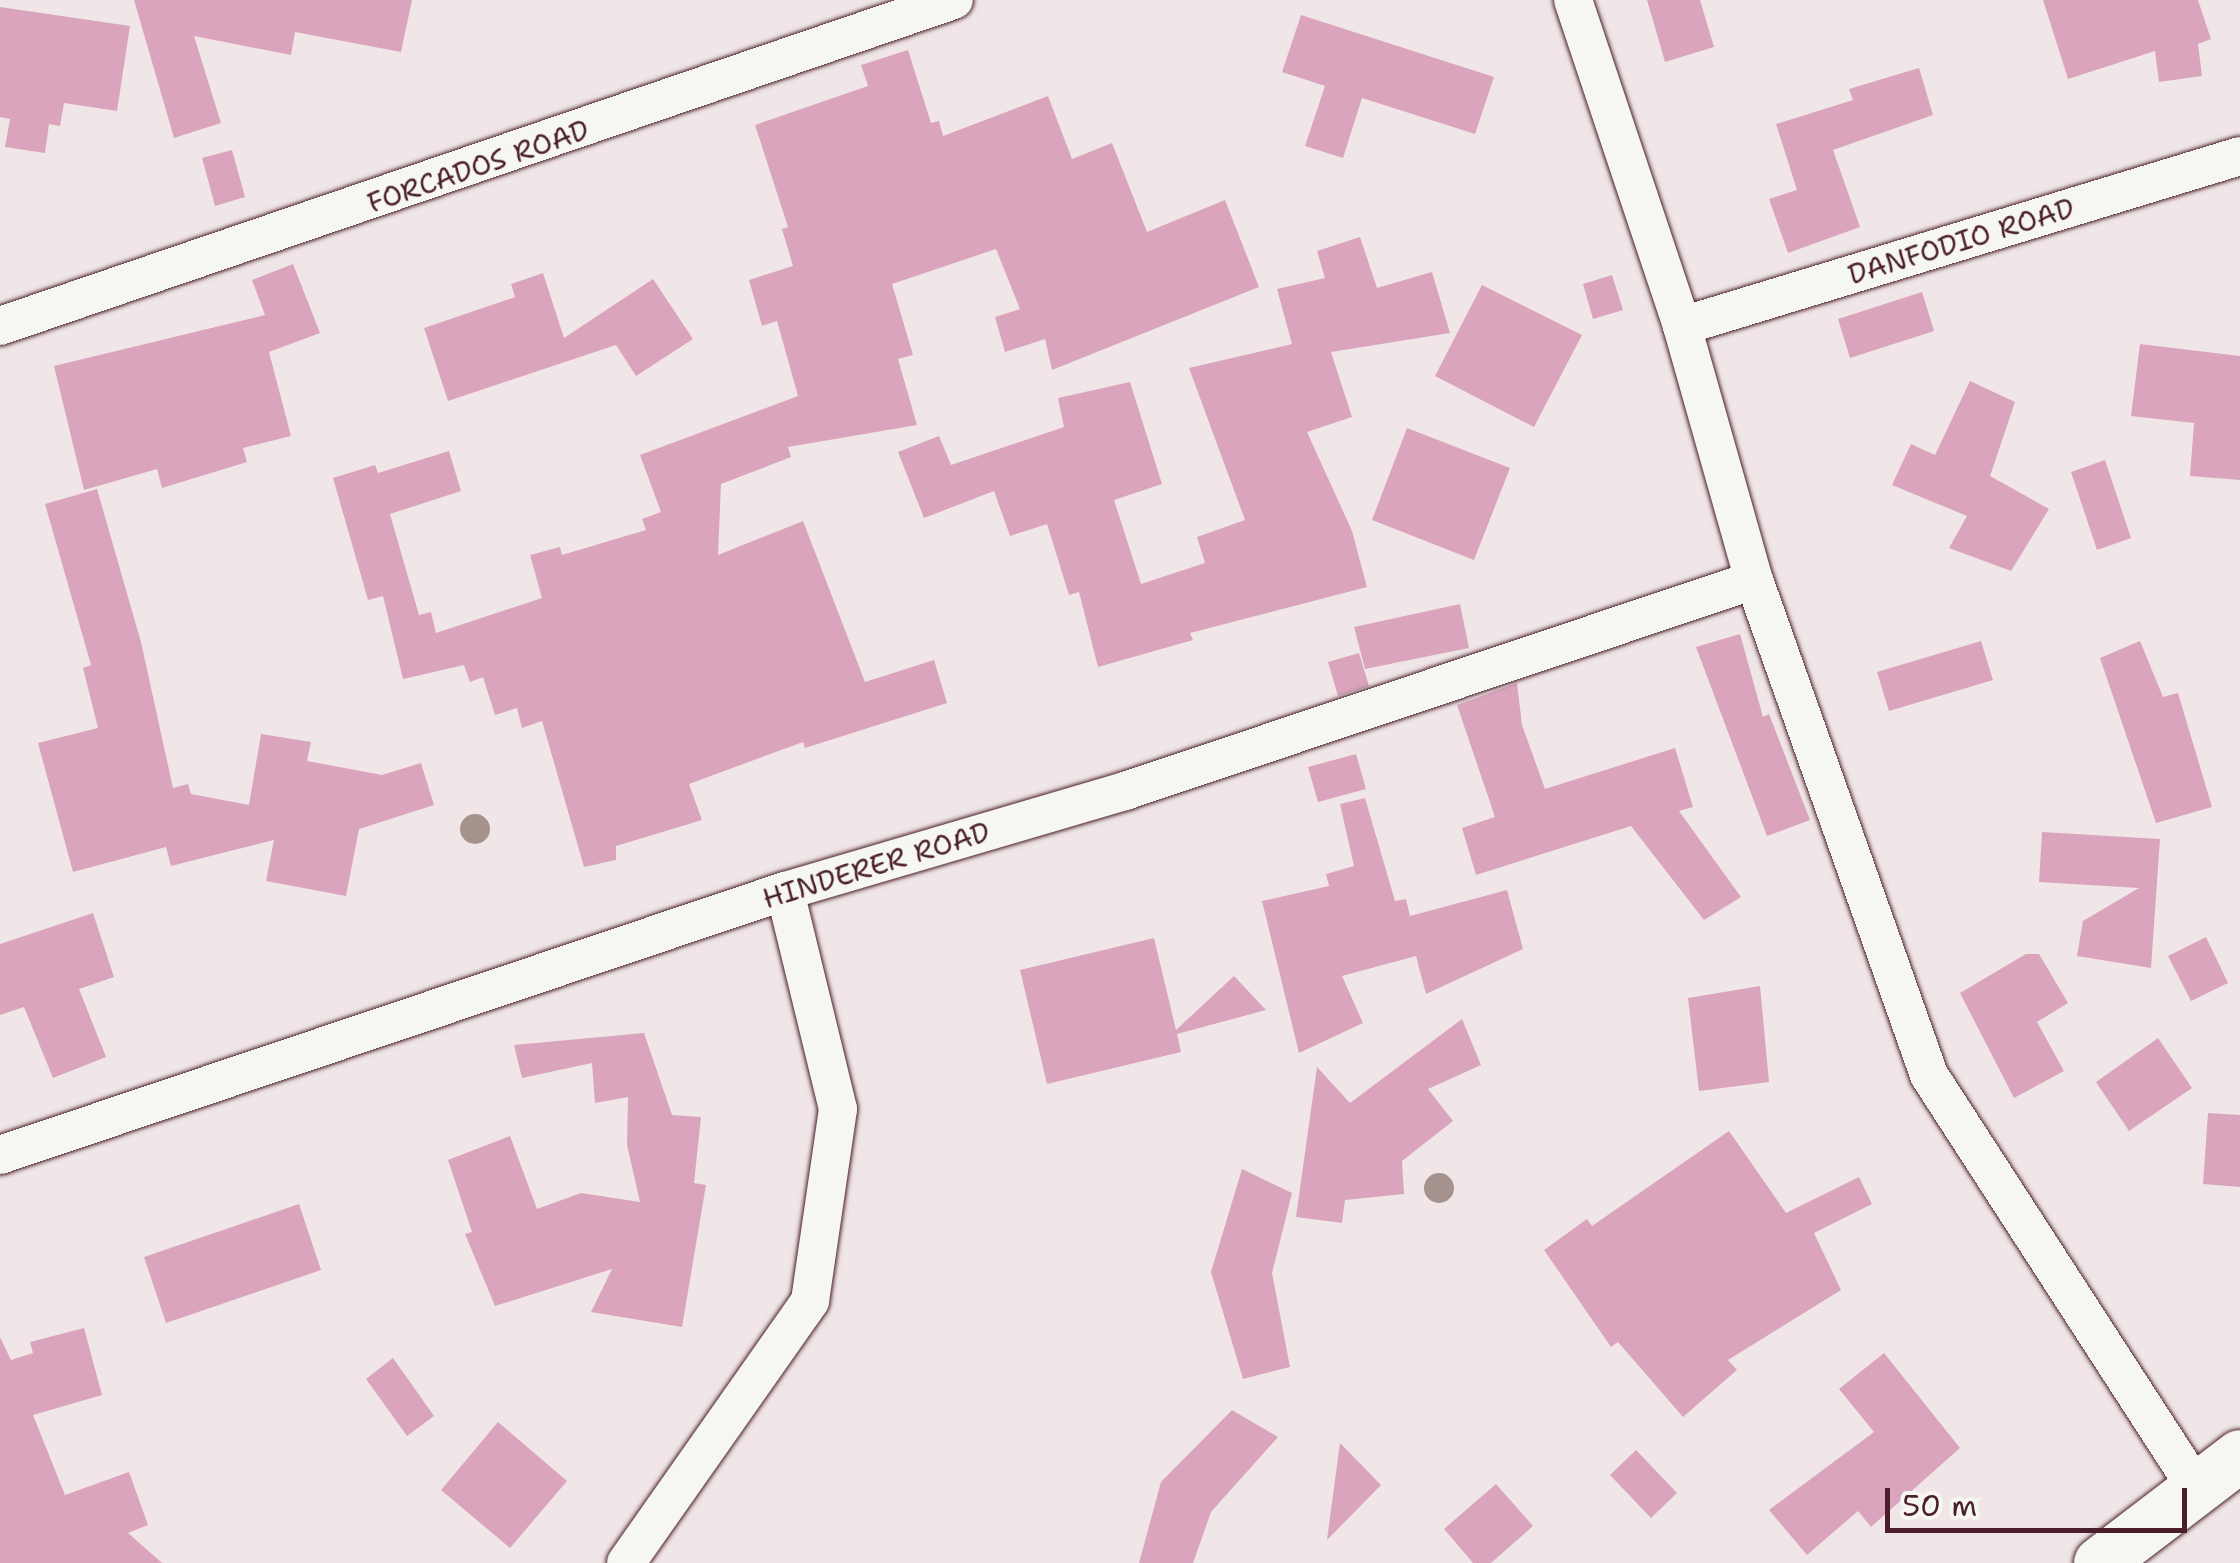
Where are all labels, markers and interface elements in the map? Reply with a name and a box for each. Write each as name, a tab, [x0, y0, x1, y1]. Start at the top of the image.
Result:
street label: FORCADOS ROAD	[363, 112, 593, 220]
street label: DANFODIO ROAD	[1844, 191, 2078, 291]
street label: HINDERER ROAD	[758, 814, 994, 916]
scale bar	[1890, 1468, 2192, 1530]
text: 50 m	[1902, 1485, 1977, 1526]

